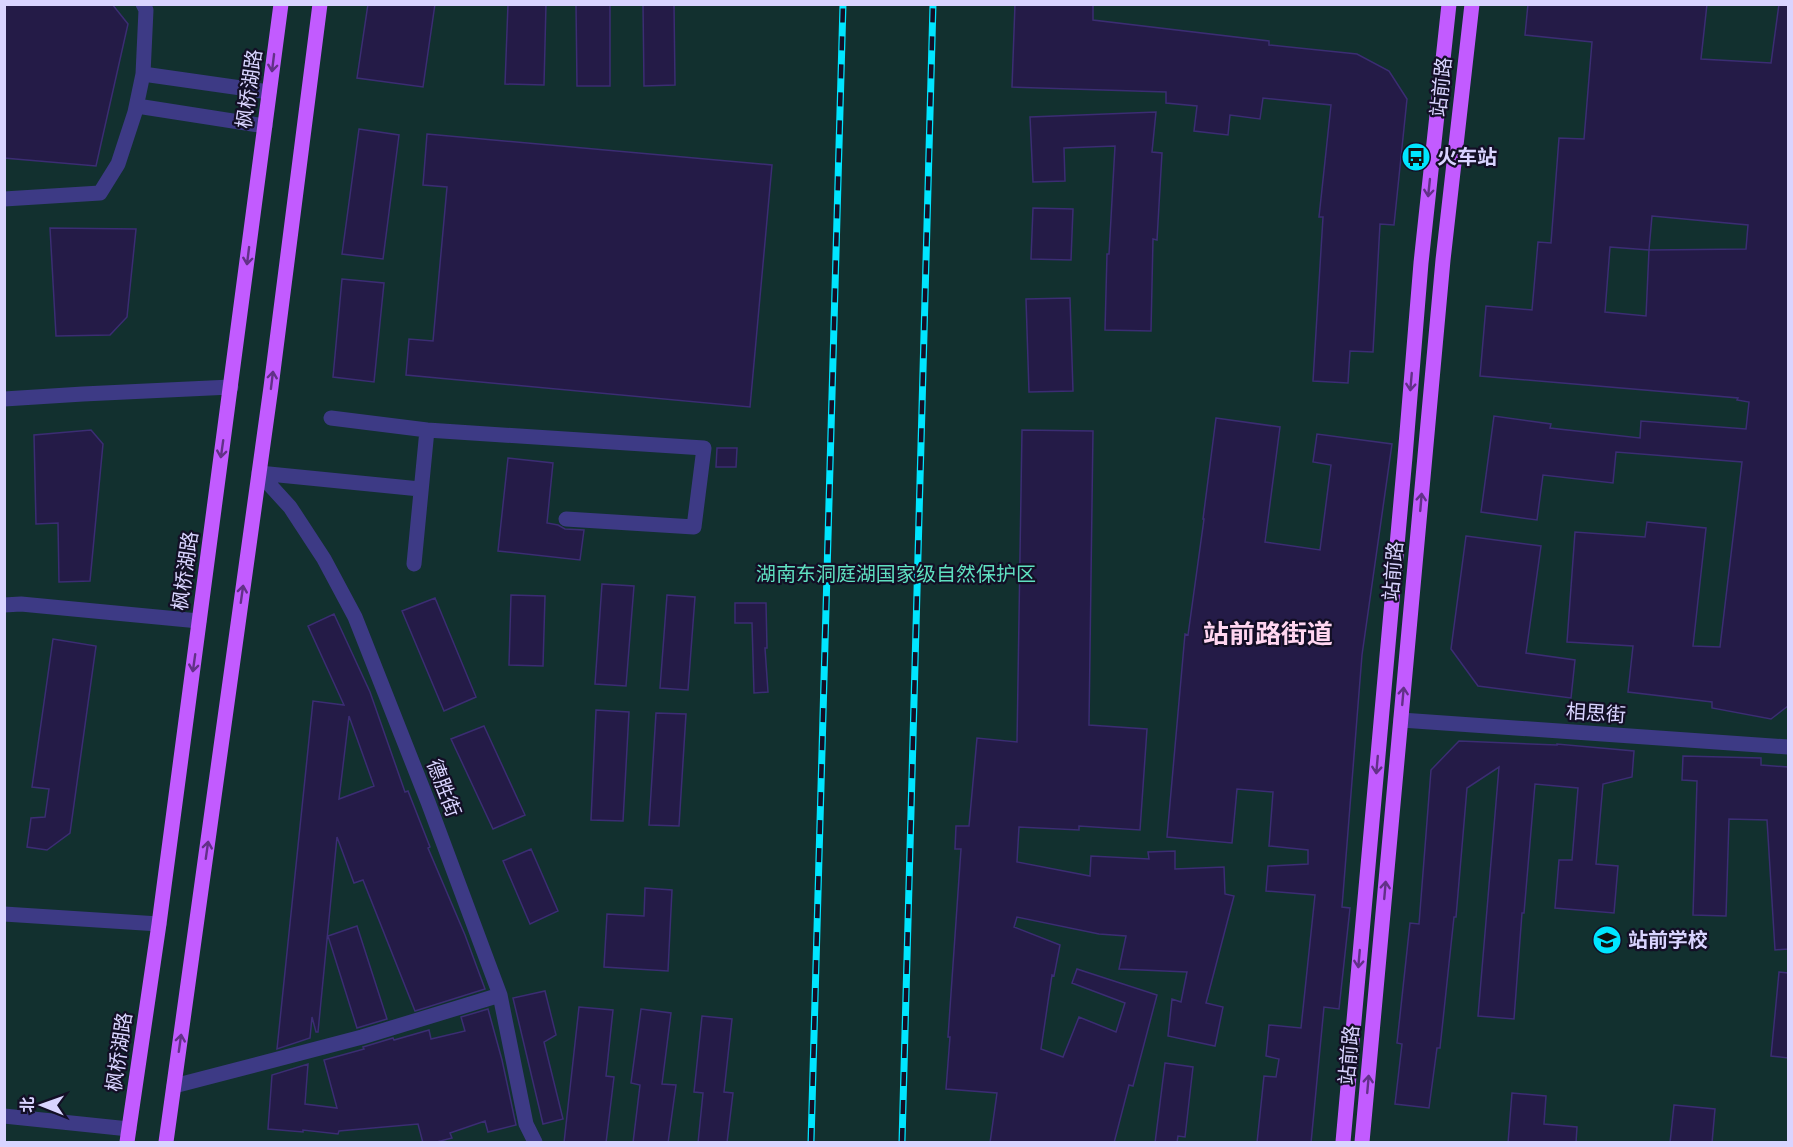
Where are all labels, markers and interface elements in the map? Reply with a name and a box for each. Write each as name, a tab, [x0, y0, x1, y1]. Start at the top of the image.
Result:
street label: 枫桥湖路	[232, 48, 266, 130]
one-way arrow	[268, 52, 279, 72]
street label: 站前路	[1426, 56, 1456, 118]
bus stop icon: 火车站	[1400, 141, 1432, 173]
place label: 火车站	[1437, 145, 1497, 169]
one-way arrow	[1423, 177, 1434, 197]
one-way arrow	[242, 245, 253, 265]
one-way arrow	[267, 371, 278, 391]
one-way arrow	[1405, 372, 1416, 391]
one-way arrow	[217, 439, 228, 459]
one-way arrow	[1416, 492, 1427, 512]
street label: 枫桥湖路	[168, 530, 202, 612]
street label: 站前路	[1378, 540, 1408, 602]
park label: 湖南东洞庭湖国家级自然保护区	[756, 562, 1036, 586]
one-way arrow	[237, 585, 248, 605]
district label: 站前路街道	[1203, 618, 1333, 649]
one-way arrow	[188, 653, 199, 673]
one-way arrow	[1398, 686, 1409, 706]
street label: 相思街	[1565, 699, 1627, 727]
one-way arrow	[1371, 754, 1382, 774]
street label: 德胜街	[422, 756, 466, 820]
one-way arrow	[202, 840, 213, 860]
one-way arrow	[1380, 881, 1391, 901]
school or university icon: 站前学校	[1591, 924, 1623, 956]
place label: 站前学校	[1628, 928, 1708, 952]
one-way arrow	[1353, 948, 1364, 968]
street label: 枫桥湖路	[102, 1011, 136, 1093]
street label: 站前路	[1334, 1024, 1364, 1086]
one-way arrow	[175, 1034, 186, 1053]
north arrow	[12, 1075, 72, 1135]
one-way arrow	[1363, 1075, 1374, 1095]
text: 北	[18, 1097, 37, 1113]

